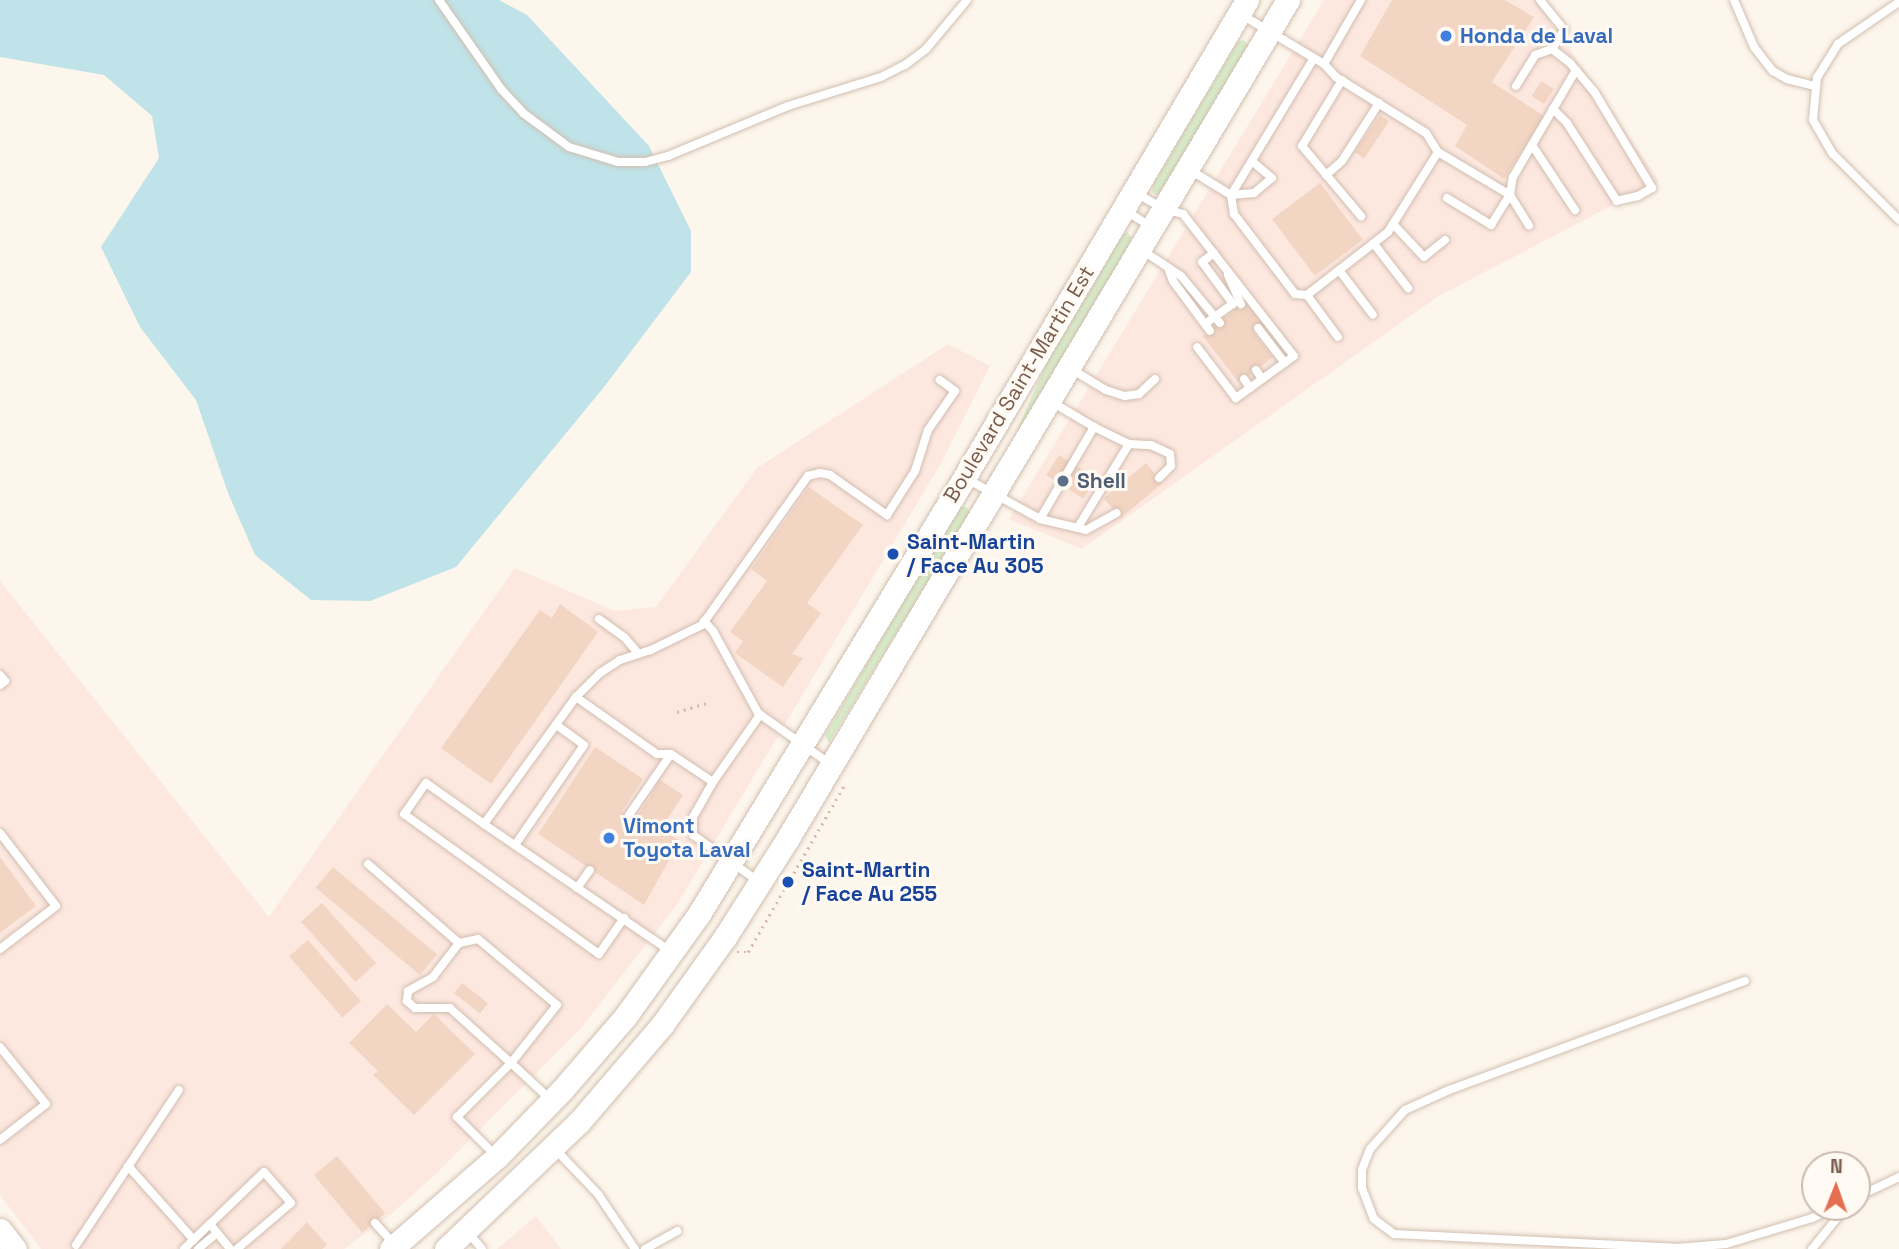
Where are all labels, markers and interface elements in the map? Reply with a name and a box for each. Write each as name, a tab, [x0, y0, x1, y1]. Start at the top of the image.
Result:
place label: Honda de Laval	[1460, 23, 1613, 49]
marker: Honda de Laval	[1438, 28, 1454, 44]
street label: Boulevard Saint-Martin Est	[938, 261, 1100, 507]
place label: Shell	[1077, 468, 1126, 494]
marker: Shell	[1055, 473, 1071, 489]
place label: Saint-Martin / Face Au 305	[907, 529, 1044, 579]
marker: Saint-Martin / Face Au 305	[885, 546, 901, 562]
place label: Vimont Toyota Laval	[623, 813, 751, 863]
marker: Vimont Toyota Laval	[601, 830, 617, 846]
place label: Saint-Martin / Face Au 255	[802, 857, 937, 907]
marker: Saint-Martin / Face Au 255	[780, 874, 796, 890]
north arrow	[1801, 1151, 1871, 1221]
text: N	[1830, 1154, 1843, 1179]

